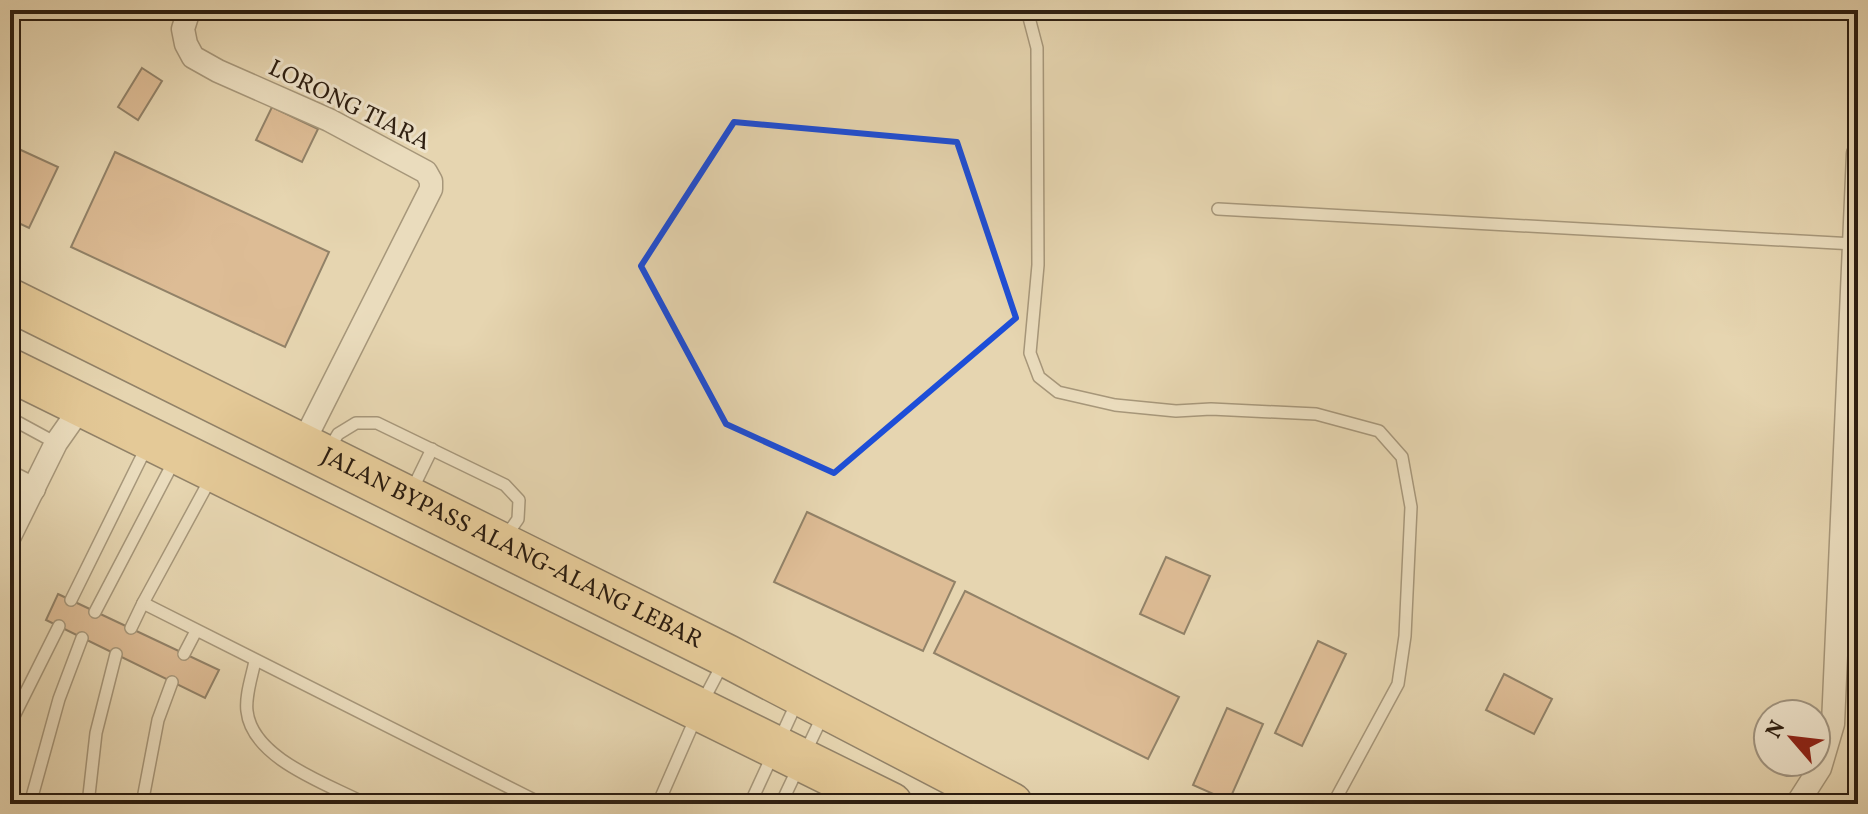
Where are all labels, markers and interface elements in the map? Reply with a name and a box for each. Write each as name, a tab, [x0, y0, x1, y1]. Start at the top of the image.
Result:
street label: LORONG TIARA	[262, 52, 436, 160]
street label: JALAN BYPASS ALANG-ALANG LEBAR	[315, 440, 708, 658]
north arrow	[1752, 698, 1832, 778]
text: N	[1759, 715, 1794, 744]

